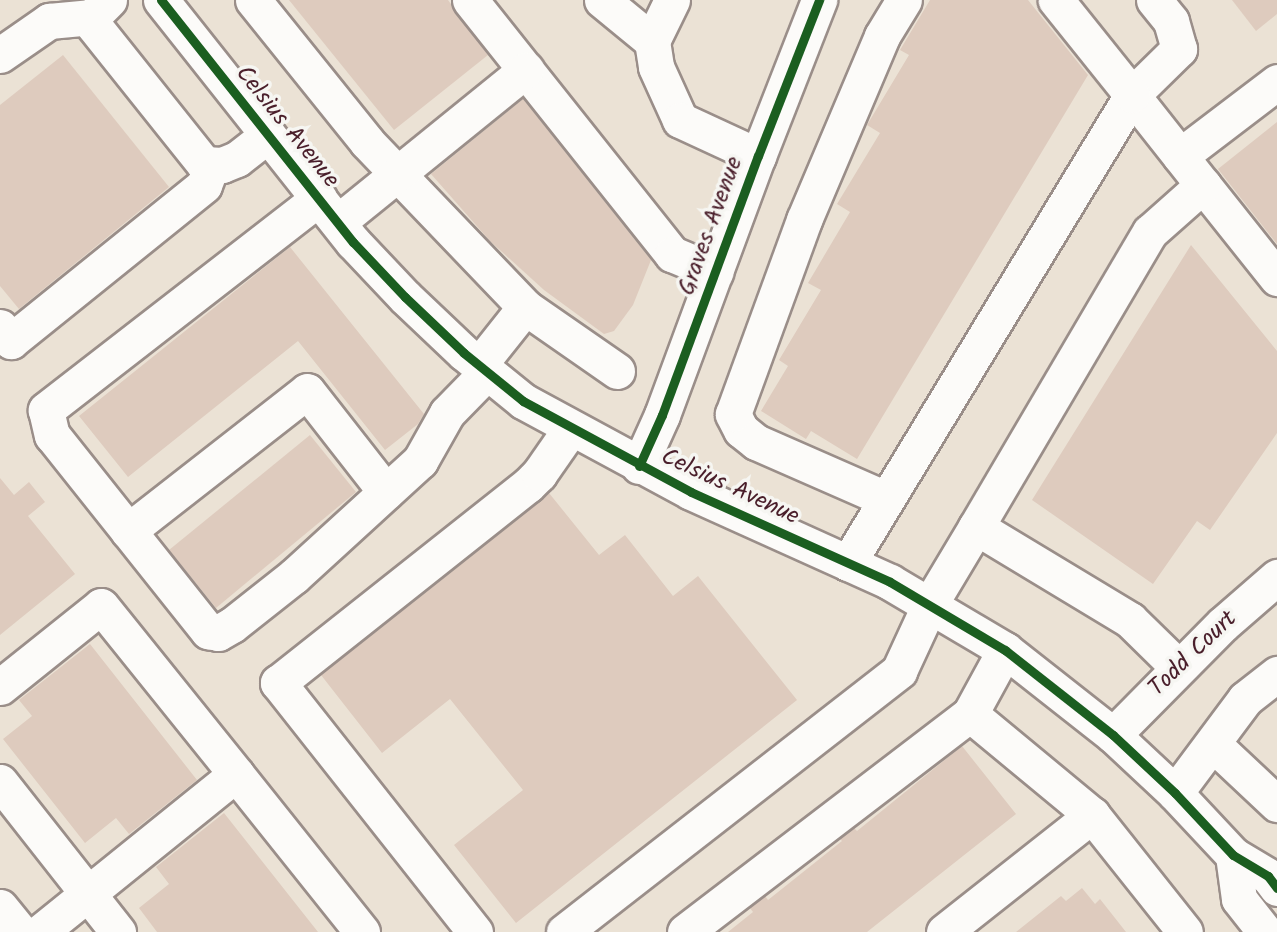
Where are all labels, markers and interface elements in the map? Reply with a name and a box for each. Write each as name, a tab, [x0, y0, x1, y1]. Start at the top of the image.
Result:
street label: Celsius Avenue	[229, 60, 345, 194]
street label: Graves Avenue	[673, 153, 749, 299]
street label: Celsius Avenue	[656, 442, 804, 532]
street label: Todd Court	[1143, 605, 1243, 703]

